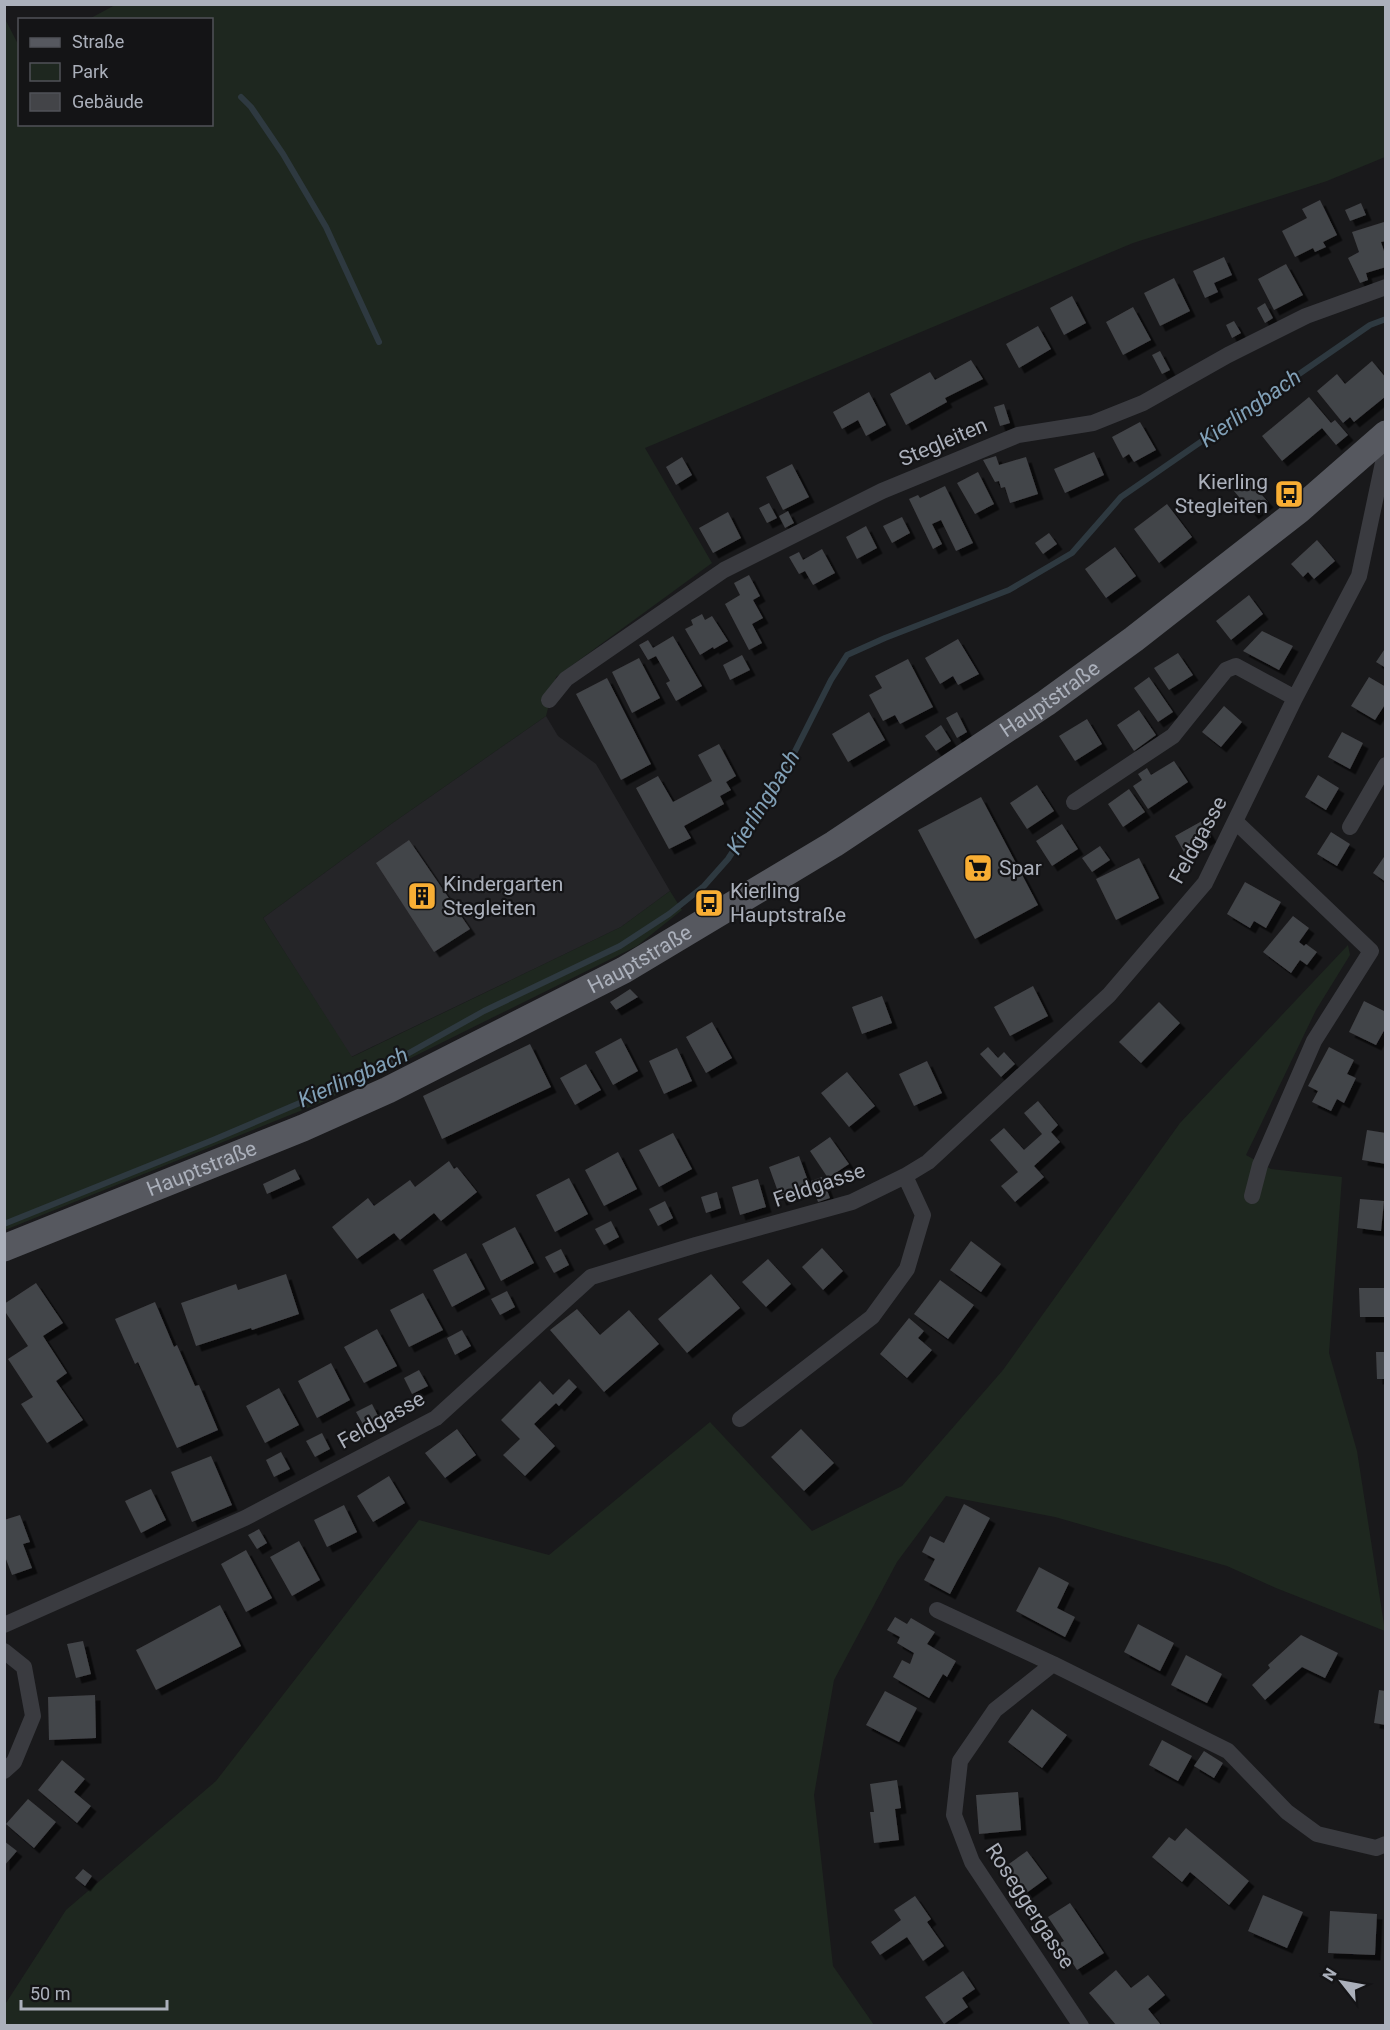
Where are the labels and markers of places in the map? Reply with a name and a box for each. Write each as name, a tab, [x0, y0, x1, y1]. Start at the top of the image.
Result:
place label: Kierling Stegleiten	[1175, 470, 1268, 518]
bus stop icon: Kierling Stegleiten	[1273, 478, 1305, 510]
supermarket icon: Spar	[962, 852, 994, 884]
place label: Spar	[999, 856, 1042, 880]
place label: Kindergarten Stegleiten	[443, 872, 563, 920]
place label: Kierling Hauptstraße	[730, 879, 846, 927]
building icon: Kindergarten Stegleiten	[406, 880, 438, 912]
bus stop icon: Kierling Hauptstraße	[693, 887, 725, 919]

